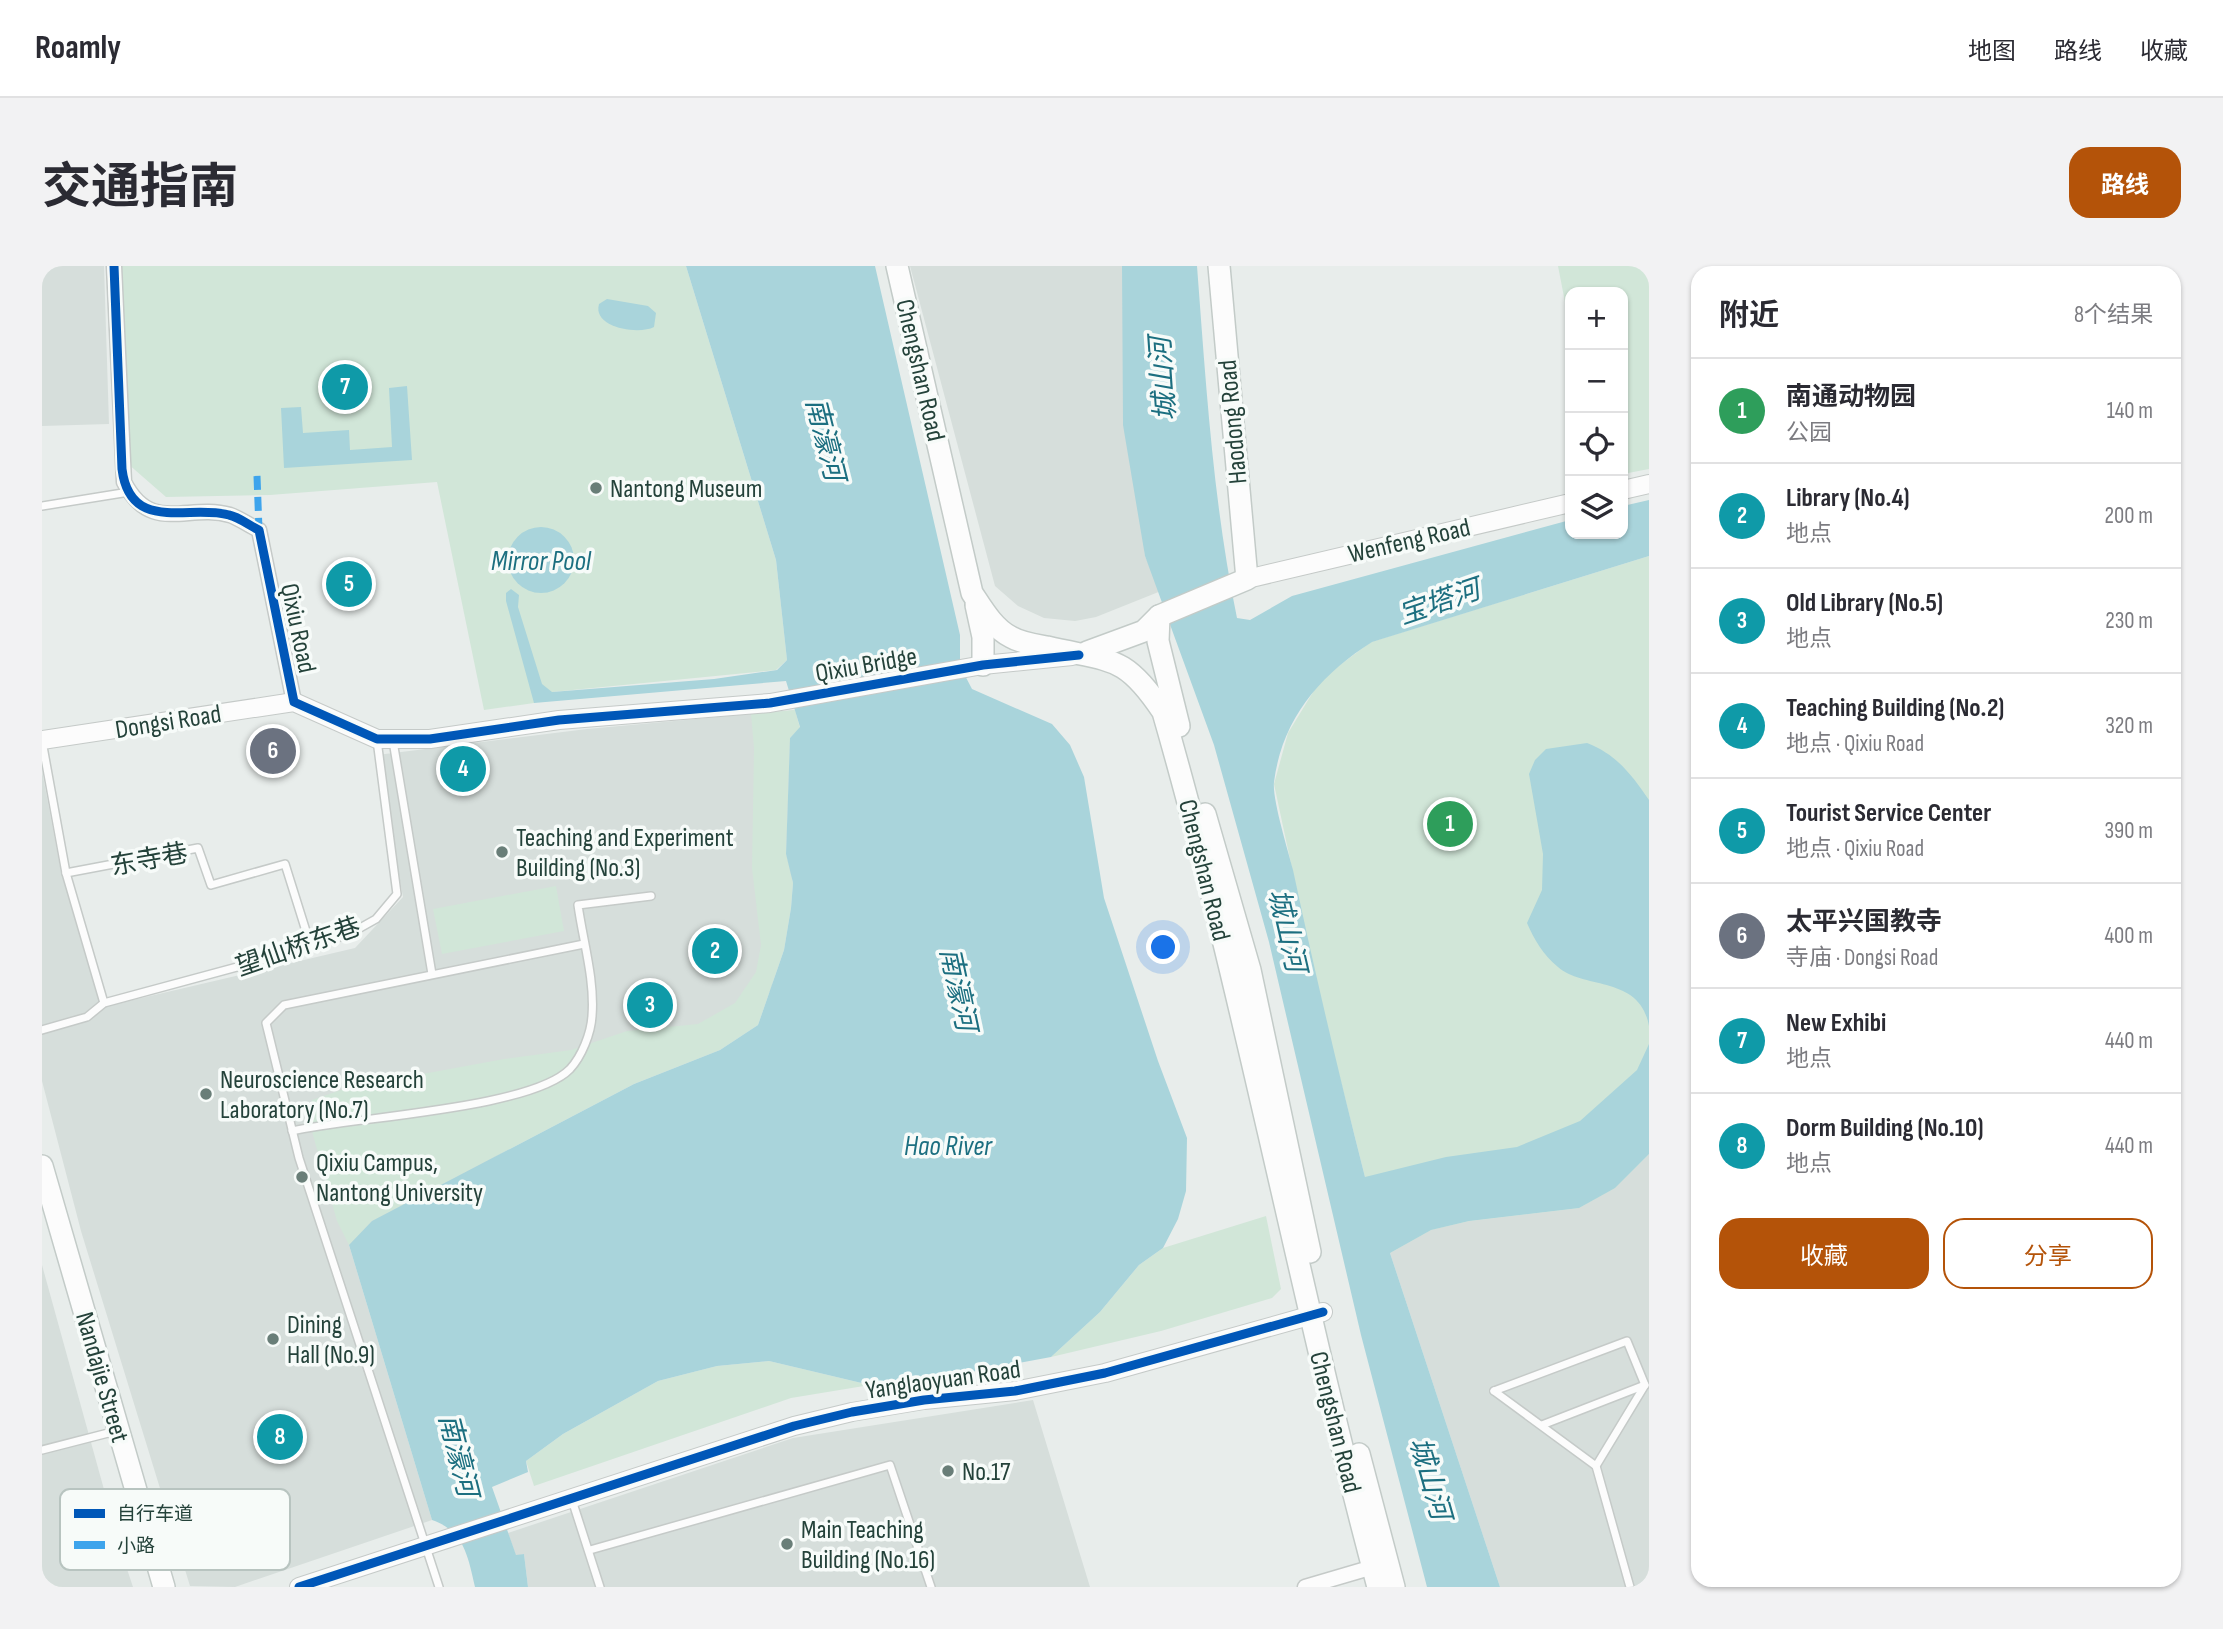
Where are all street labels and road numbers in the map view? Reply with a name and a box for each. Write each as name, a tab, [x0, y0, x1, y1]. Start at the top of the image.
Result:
street label: Chengshan Road	[888, 296, 951, 444]
street label: Haodong Road	[1213, 358, 1254, 485]
street label: Wenfeng Road	[1345, 512, 1473, 571]
street label: Qixiu Road	[273, 581, 322, 676]
street label: Qixiu Bridge	[813, 641, 920, 690]
street label: Dongsi Road	[113, 699, 223, 746]
street label: Chengshan Road	[1171, 796, 1236, 944]
street label: 东寺巷	[108, 838, 190, 883]
street label: 望仙桥东巷	[232, 912, 365, 983]
street label: Nandajie Street	[68, 1309, 135, 1446]
street label: Chengshan Road	[1302, 1348, 1367, 1496]
street label: Yanglaoyuan Road	[864, 1354, 1023, 1407]

